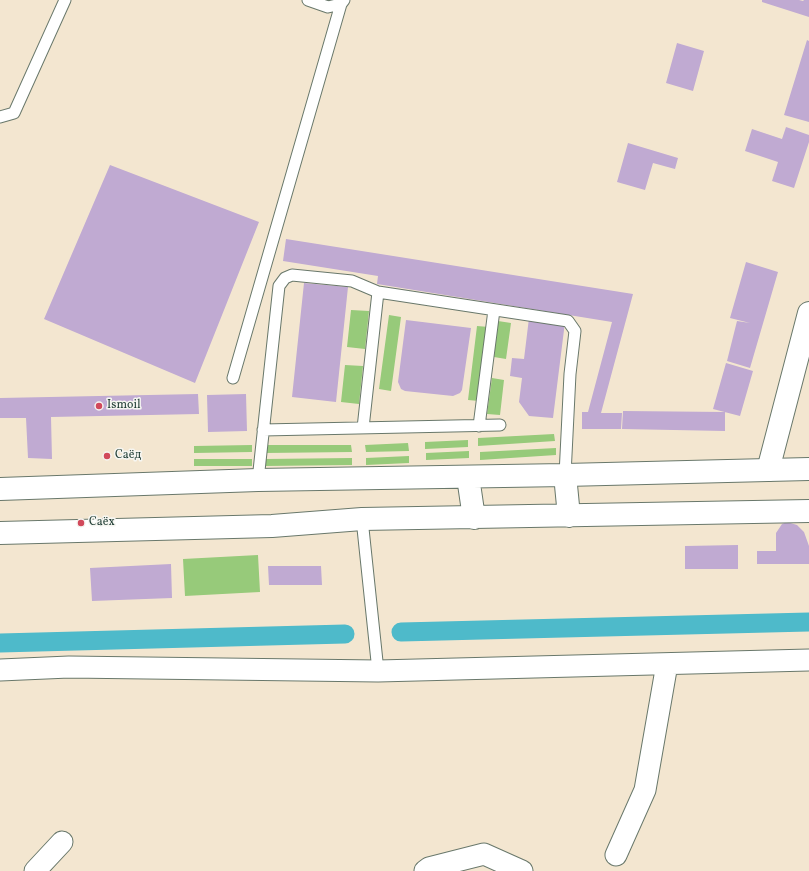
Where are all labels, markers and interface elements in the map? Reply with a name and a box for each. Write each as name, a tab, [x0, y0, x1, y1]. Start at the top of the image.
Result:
place label: Ismoil	[107, 399, 141, 413]
marker: Ismoil	[94, 401, 104, 411]
place label: Саёд	[115, 449, 141, 463]
marker: Саёд	[102, 451, 112, 461]
place label: Саёх	[89, 516, 115, 530]
marker: Саёх	[76, 518, 86, 528]

